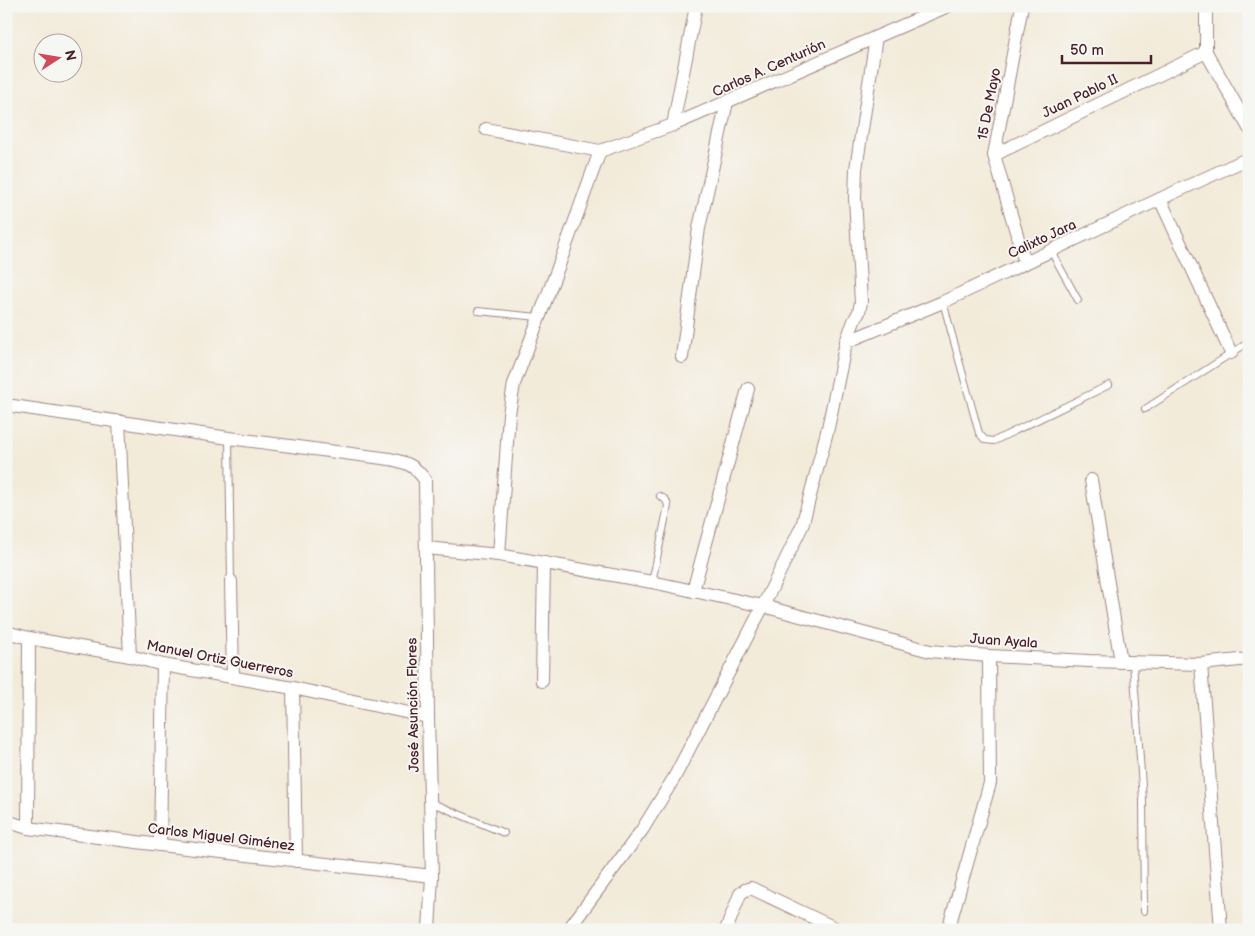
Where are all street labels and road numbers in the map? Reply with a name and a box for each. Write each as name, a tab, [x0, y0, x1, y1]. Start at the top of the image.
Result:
street label: Carlos A. Centurión	[710, 35, 828, 101]
street label: 15 De Mayo	[974, 66, 1004, 142]
street label: Juan Pablo II	[1039, 70, 1121, 122]
street label: Calixto Jara	[1005, 216, 1079, 262]
street label: Juan Ayala	[970, 630, 1039, 652]
street label: Manuel Ortiz Guerreros	[145, 636, 295, 682]
street label: José Asunción Flores	[403, 638, 423, 772]
street label: Carlos Miguel Giménez	[147, 820, 296, 854]

